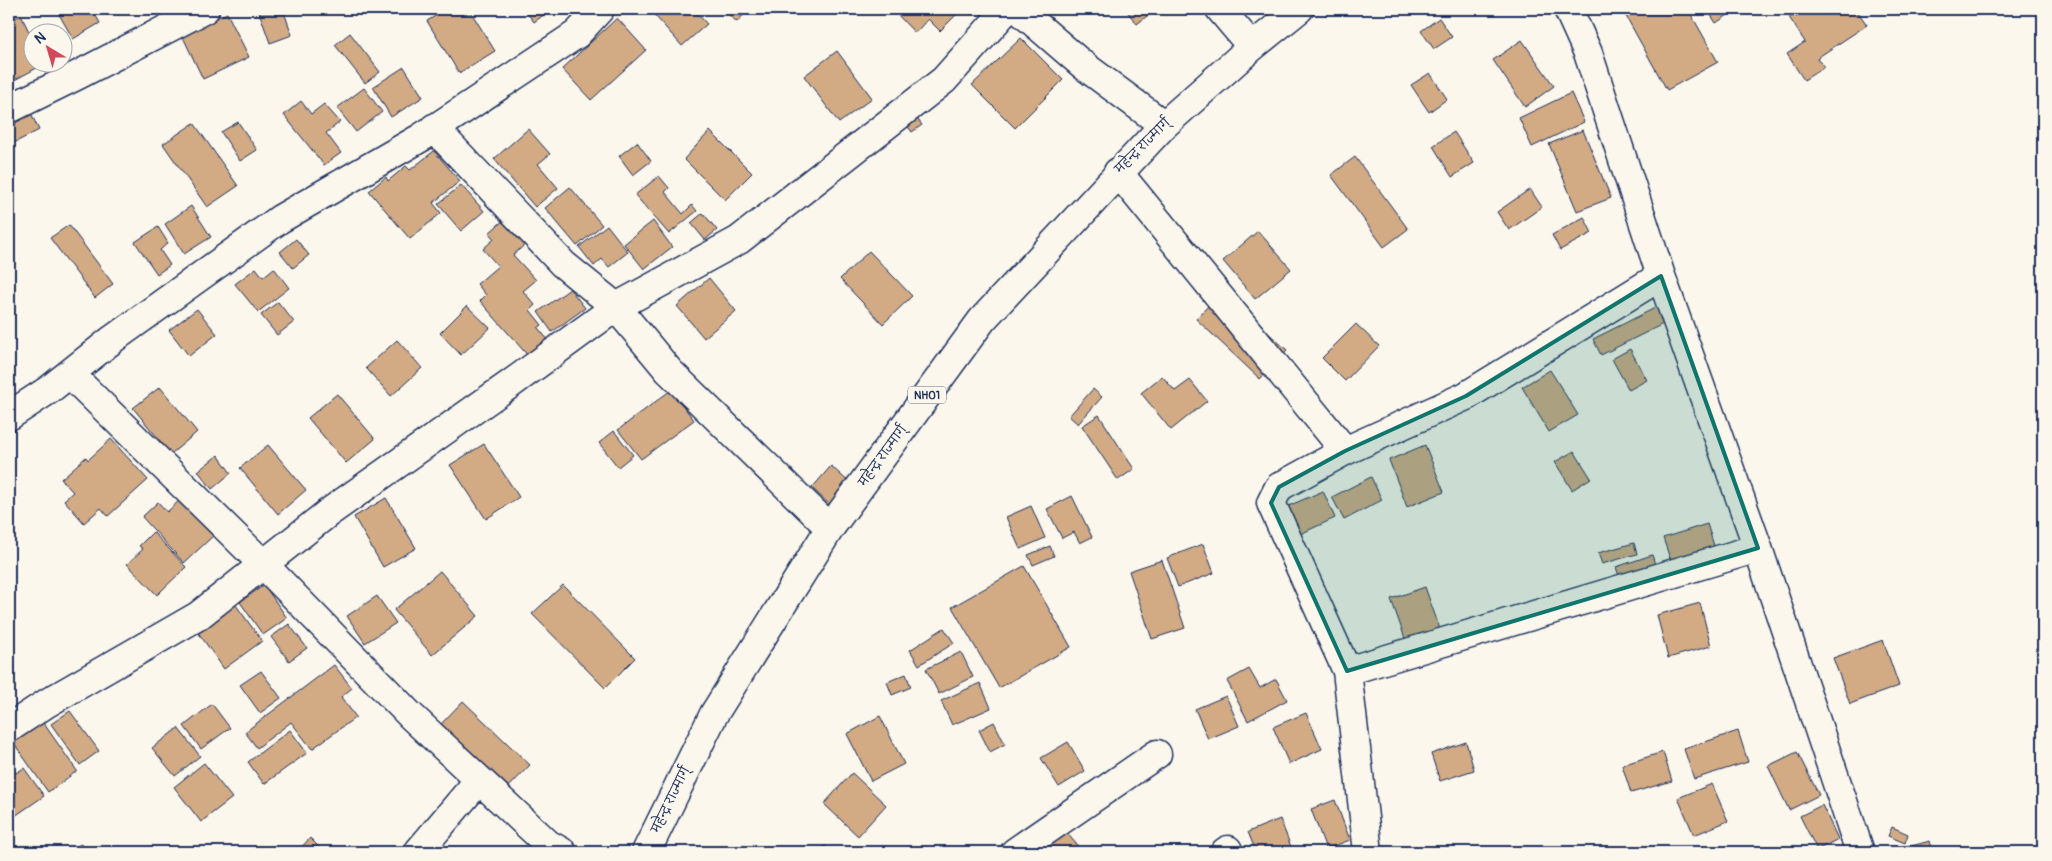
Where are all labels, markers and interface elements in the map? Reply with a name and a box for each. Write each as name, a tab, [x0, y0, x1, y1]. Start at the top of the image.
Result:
north arrow	[22, 22, 72, 72]
text: N	[31, 29, 49, 48]
street label: महेन्द्र राज्मार्ग्	[1109, 112, 1175, 178]
road number: NH01	[908, 386, 946, 404]
street label: महेन्द्र राज्मार्ग्	[852, 419, 912, 491]
street label: महेन्द्र राज्मार्ग्	[644, 762, 695, 837]

